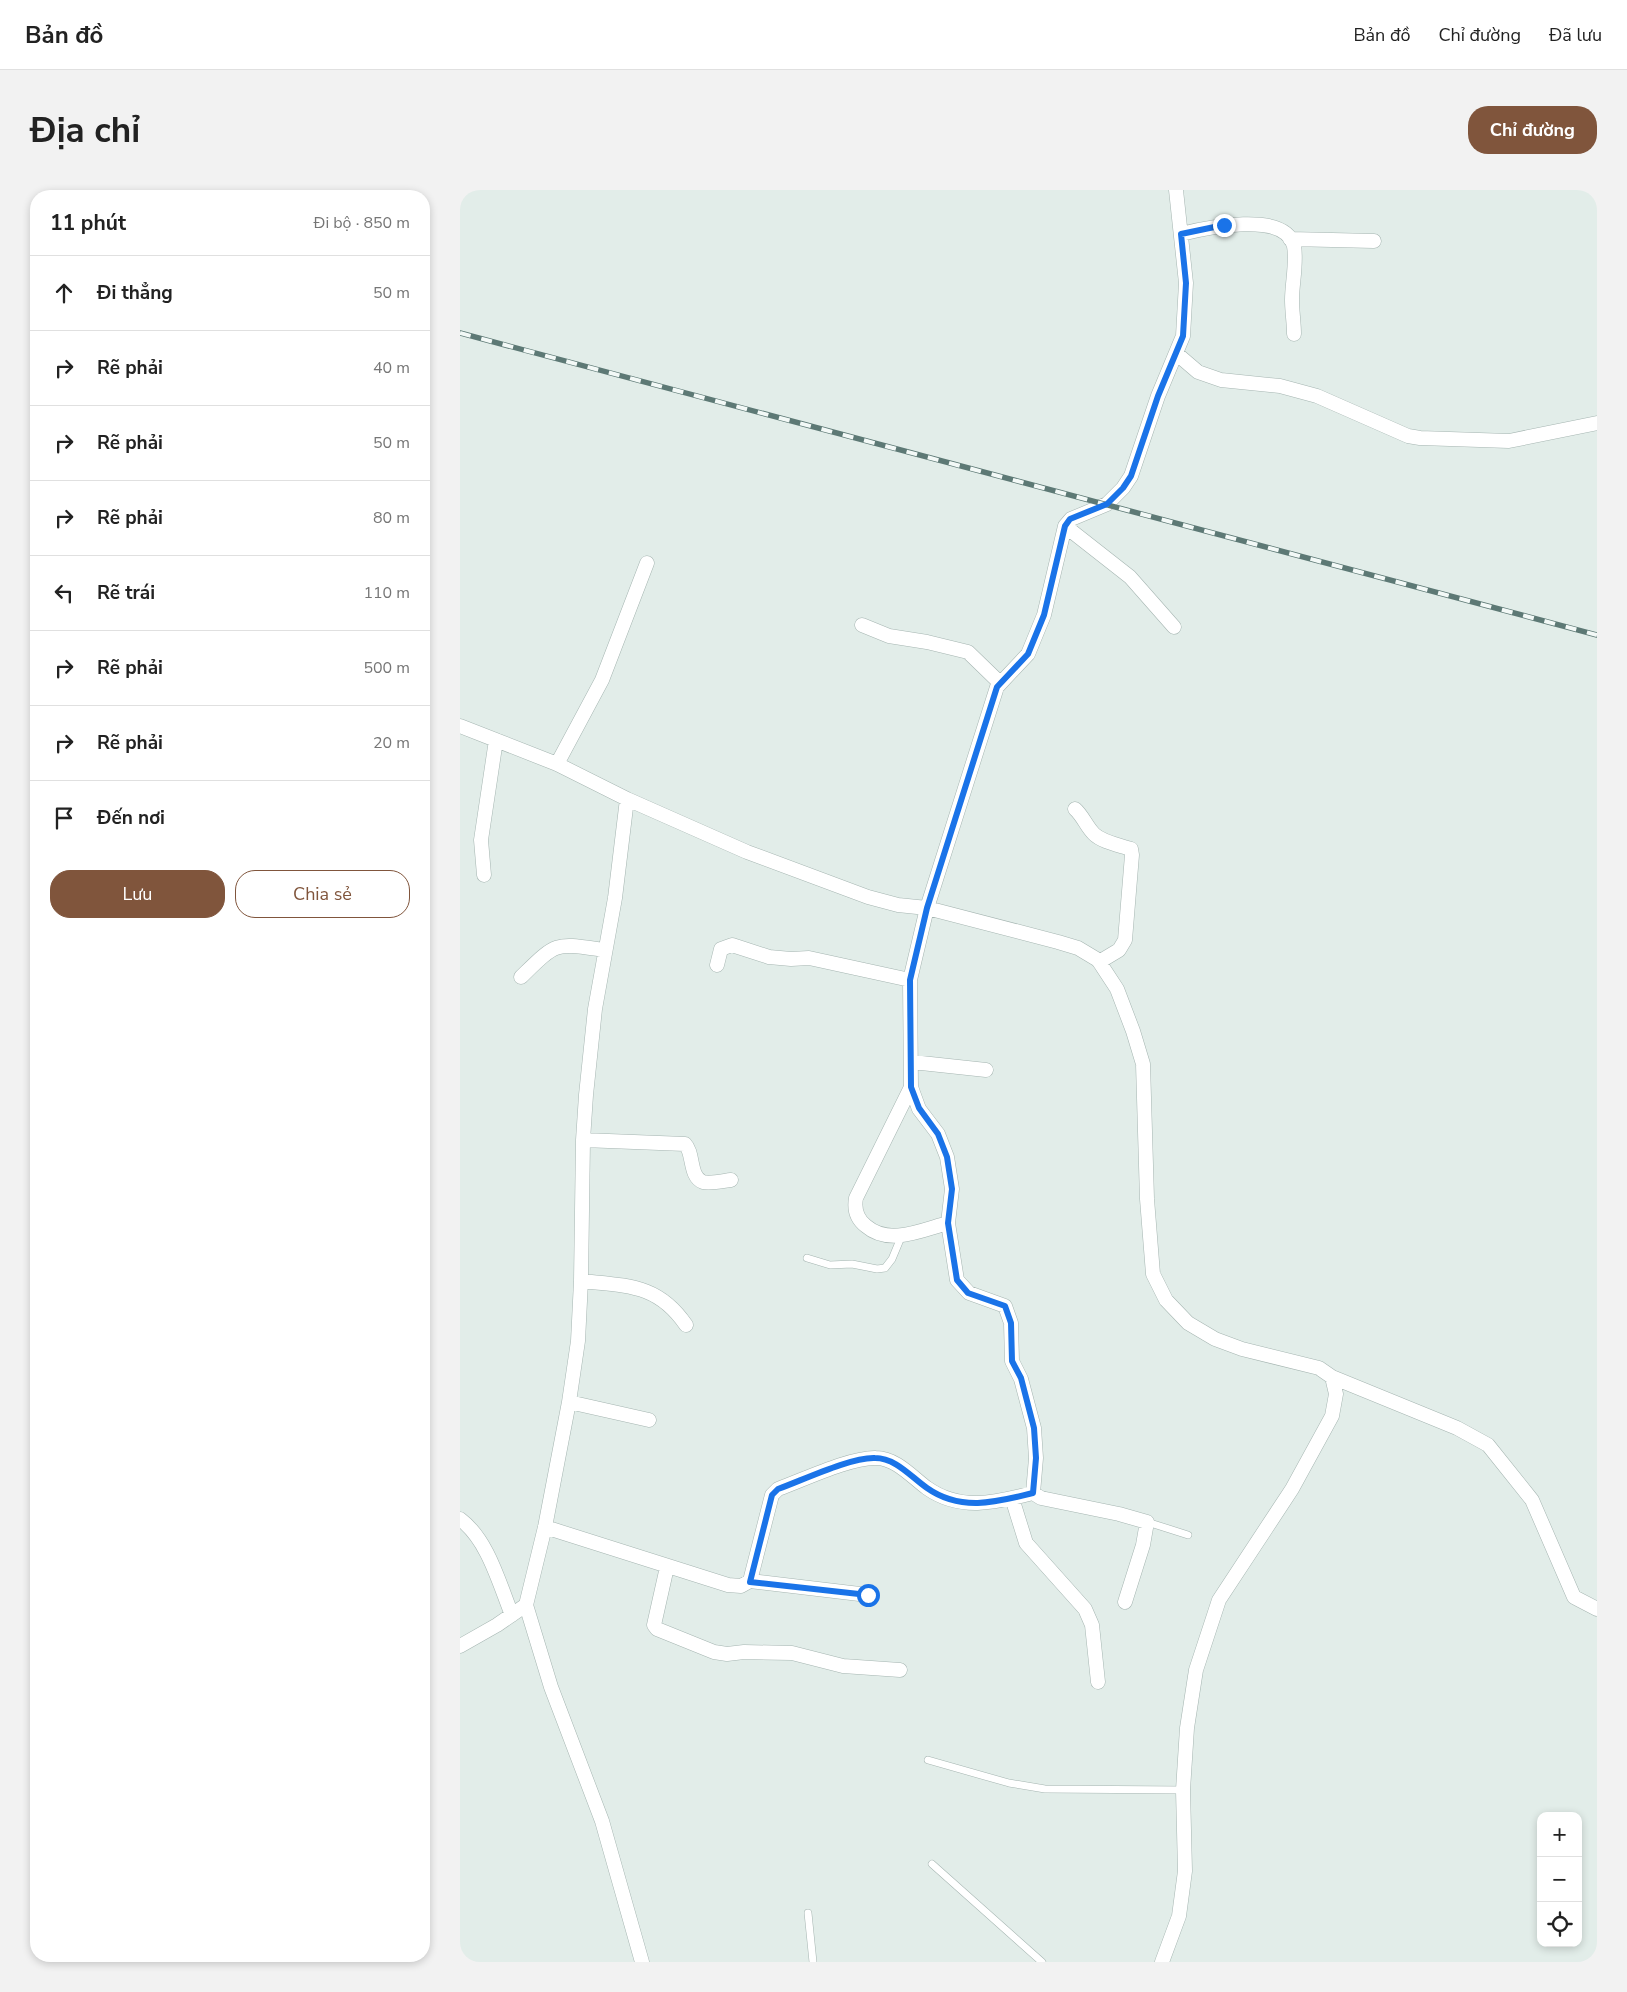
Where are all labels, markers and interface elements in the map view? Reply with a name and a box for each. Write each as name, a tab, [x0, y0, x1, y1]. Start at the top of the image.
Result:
text: Bản đồ	[25, 19, 103, 51]
text: Bản đồ	[1353, 23, 1410, 47]
text: Chỉ đường	[1438, 23, 1521, 47]
text: Đã lưu	[1549, 23, 1602, 47]
button: Chỉ đường	[1468, 106, 1597, 154]
text: Địa chỉ	[30, 107, 140, 154]
text: 11 phút	[50, 209, 126, 237]
text: Đi bộ · 850 m	[314, 212, 410, 234]
route end	[1213, 214, 1236, 237]
icon: ahead	[50, 279, 78, 307]
text: Đi thẳng	[97, 280, 173, 306]
text: 50 m	[373, 282, 410, 304]
icon: right	[50, 354, 78, 382]
text: Rẽ phải	[97, 355, 163, 381]
text: 40 m	[373, 357, 410, 379]
icon: right	[50, 429, 78, 457]
text: Rẽ phải	[97, 430, 163, 456]
text: 50 m	[373, 432, 410, 454]
icon: right	[50, 504, 78, 532]
text: Rẽ phải	[97, 505, 163, 531]
text: 80 m	[373, 507, 410, 529]
icon: left	[50, 579, 78, 607]
text: Rẽ trái	[97, 580, 155, 606]
text: 110 m	[363, 582, 410, 604]
icon: right	[50, 654, 78, 682]
text: Rẽ phải	[97, 655, 163, 681]
text: 500 m	[363, 657, 410, 679]
icon: right	[50, 729, 78, 757]
text: Rẽ phải	[97, 730, 163, 756]
text: 20 m	[373, 732, 410, 754]
icon: arrive	[50, 804, 78, 832]
text: Đến nơi	[97, 805, 165, 831]
button: Lưu	[50, 870, 225, 918]
button: Chia sẻ	[235, 870, 410, 918]
route start	[857, 1584, 880, 1607]
map controls	[1537, 1812, 1582, 1947]
button: +	[1537, 1812, 1582, 1857]
button: −	[1537, 1857, 1582, 1902]
button: locate	[1537, 1902, 1582, 1947]

